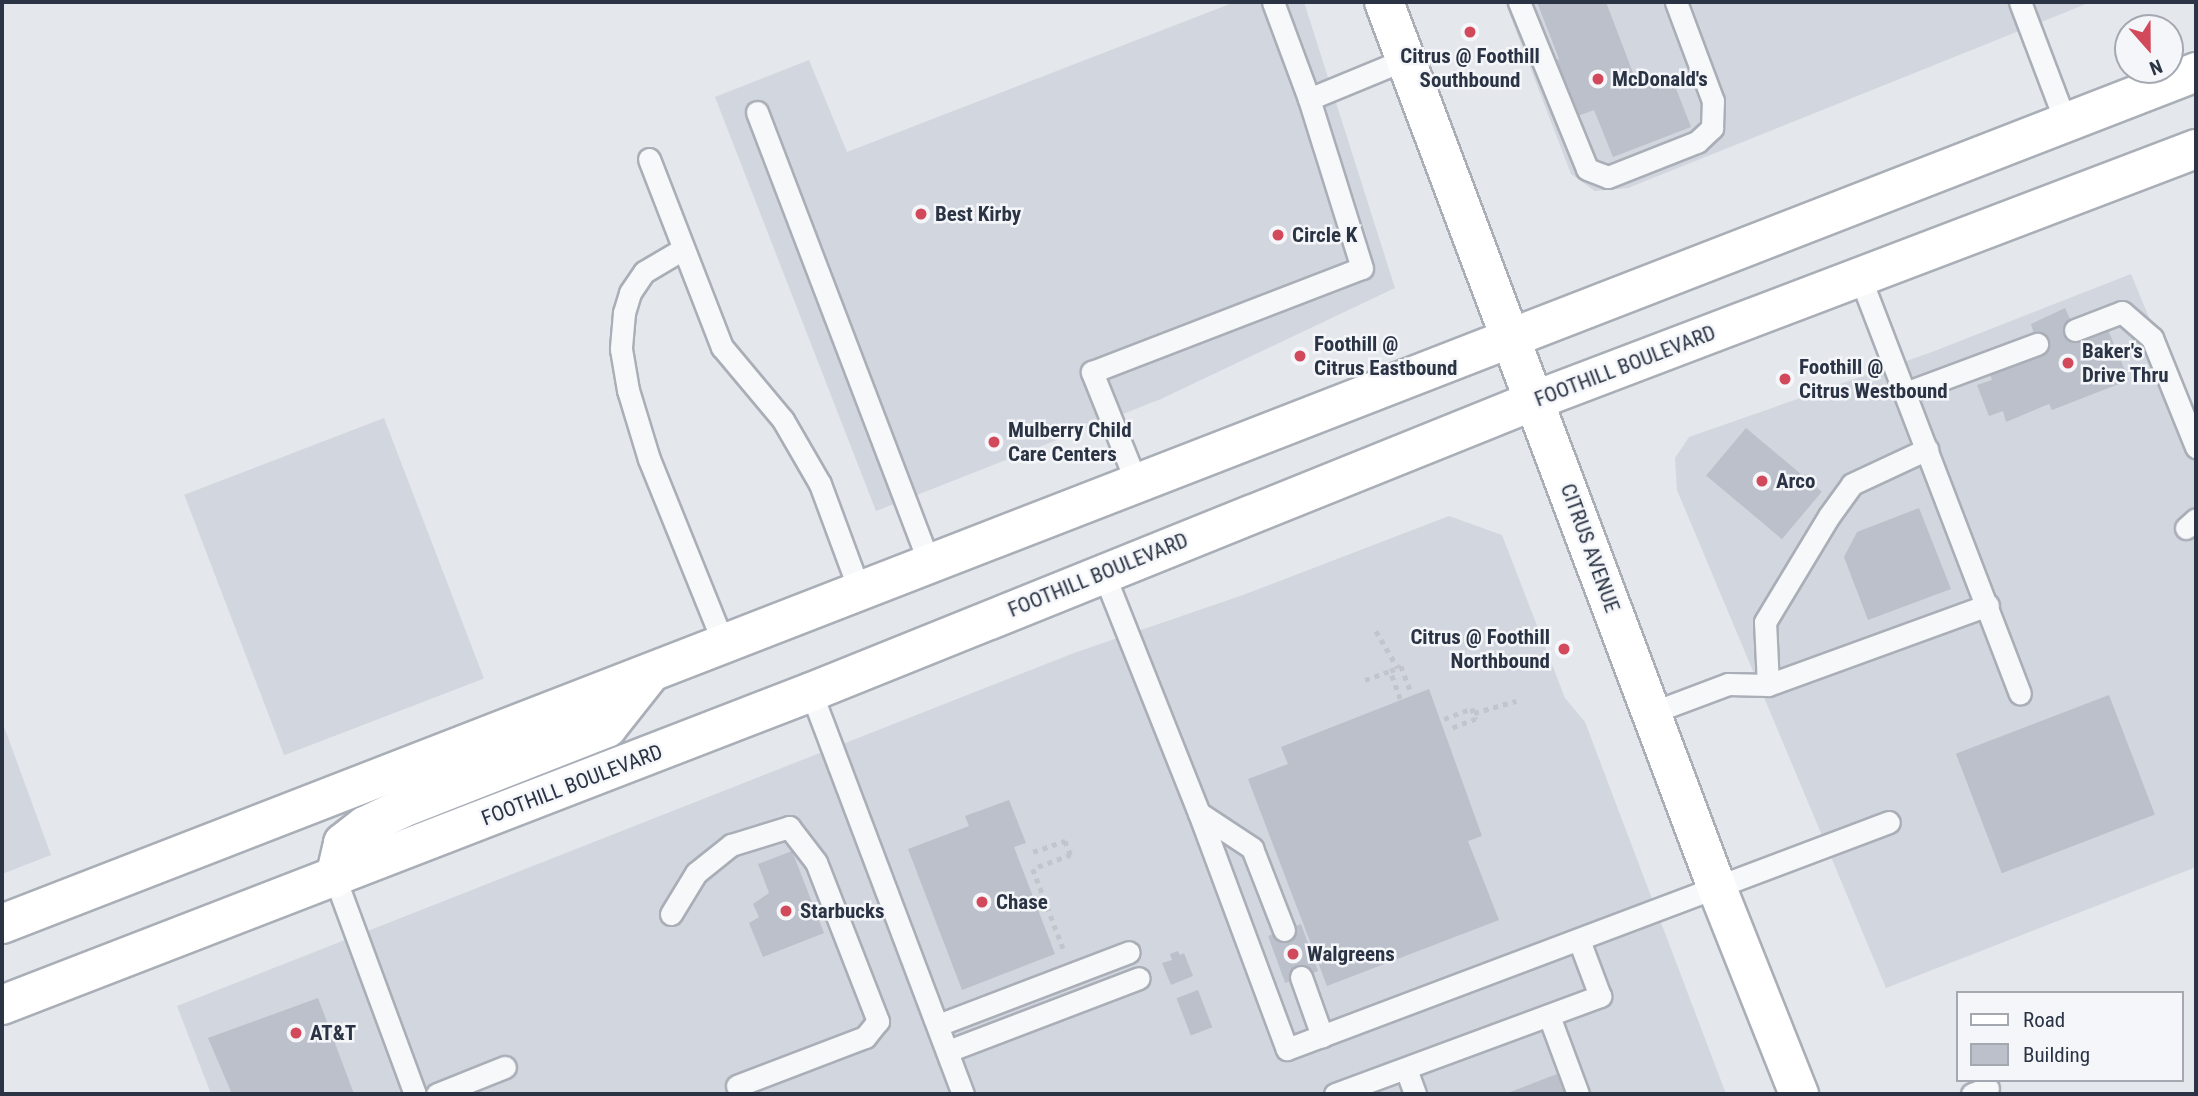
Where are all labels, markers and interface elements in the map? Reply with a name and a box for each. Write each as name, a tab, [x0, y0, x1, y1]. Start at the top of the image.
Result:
north arrow	[2114, 14, 2184, 84]
marker: Citrus @ Foothill Southbound	[1462, 24, 1478, 40]
place label: Citrus @ Foothill Southbound	[1400, 43, 1540, 93]
text: N	[2146, 54, 2166, 80]
place label: McDonald's	[1612, 66, 1708, 92]
marker: McDonald's	[1590, 71, 1606, 87]
place label: Best Kirby	[935, 201, 1021, 227]
marker: Best Kirby	[913, 206, 929, 222]
place label: Circle K	[1292, 222, 1357, 248]
marker: Circle K	[1270, 227, 1286, 243]
street label: FOOTHILL BOULEVARD	[1531, 320, 1719, 412]
place label: Foothill @ Citrus Eastbound	[1314, 331, 1457, 381]
place label: Baker's Drive Thru	[2082, 338, 2169, 388]
marker: Foothill @ Citrus Eastbound	[1292, 348, 1308, 364]
place label: Foothill @ Citrus Westbound	[1799, 354, 1948, 404]
marker: Baker's Drive Thru	[2060, 355, 2076, 371]
marker: Foothill @ Citrus Westbound	[1777, 371, 1793, 387]
place label: Mulberry Child Care Centers	[1008, 417, 1132, 467]
marker: Mulberry Child Care Centers	[986, 434, 1002, 450]
place label: Arco	[1776, 468, 1815, 494]
marker: Arco	[1754, 473, 1770, 489]
street label: CITRUS AVENUE	[1555, 480, 1625, 616]
street label: FOOTHILL BOULEVARD	[1004, 527, 1192, 623]
place label: Citrus @ Foothill Northbound	[1410, 624, 1550, 674]
marker: Citrus @ Foothill Northbound	[1556, 641, 1572, 657]
street label: FOOTHILL BOULEVARD	[478, 739, 666, 831]
place label: Chase	[996, 889, 1048, 915]
marker: Chase	[974, 894, 990, 910]
place label: Starbucks	[800, 898, 885, 924]
marker: Starbucks	[778, 903, 794, 919]
place label: Walgreens	[1307, 941, 1395, 967]
marker: Walgreens	[1285, 946, 1301, 962]
legend	[1956, 991, 2184, 1082]
text: Road	[2023, 1008, 2065, 1032]
place label: AT&T	[310, 1020, 356, 1046]
marker: AT&T	[288, 1025, 304, 1041]
text: Building	[2023, 1043, 2090, 1067]

